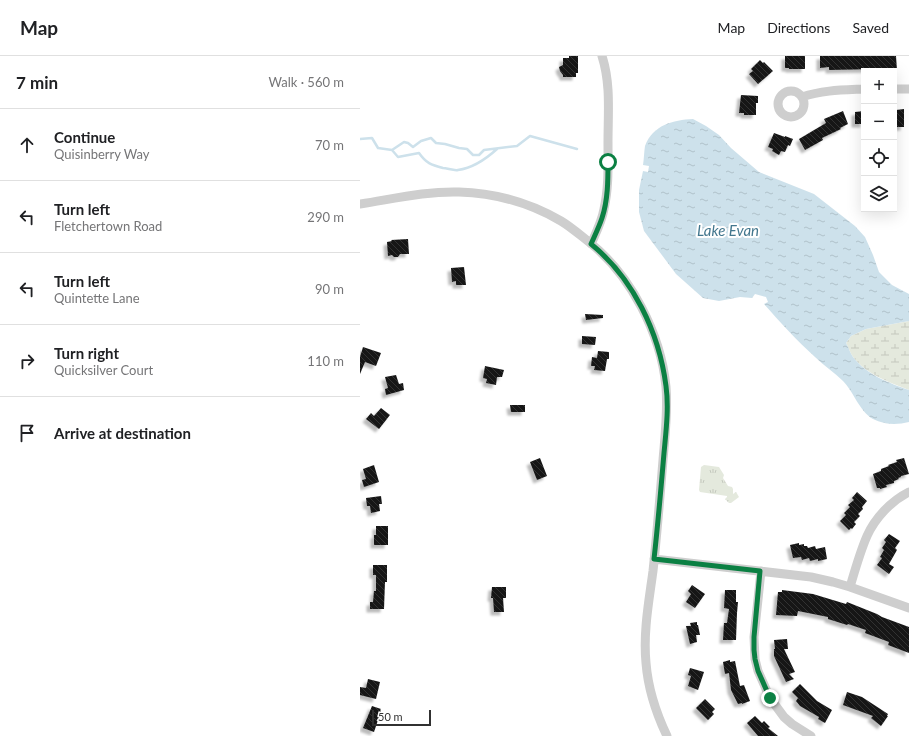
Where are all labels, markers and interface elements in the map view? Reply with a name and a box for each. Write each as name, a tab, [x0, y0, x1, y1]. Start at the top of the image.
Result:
text: Map	[20, 16, 58, 39]
text: Map	[718, 19, 745, 36]
text: Directions	[767, 19, 830, 36]
text: Saved	[852, 19, 889, 36]
map controls	[861, 68, 897, 212]
button: +	[861, 68, 897, 104]
text: 7 min	[16, 72, 58, 93]
text: Walk · 560 m	[268, 74, 344, 90]
button: −	[861, 104, 897, 140]
text: Continue	[54, 128, 115, 146]
icon: ahead	[16, 134, 38, 156]
text: 70 m	[315, 137, 344, 153]
button: locate	[861, 140, 897, 176]
text: Quisinberry Way	[54, 146, 150, 162]
route start	[599, 153, 617, 171]
button: layers	[861, 176, 897, 212]
text: Turn left	[54, 200, 110, 218]
icon: left	[16, 206, 38, 228]
text: 290 m	[307, 209, 344, 225]
text: Fletchertown Road	[54, 218, 162, 234]
water label: Lake Evan	[697, 221, 759, 239]
text: Turn left	[54, 272, 110, 290]
icon: left	[16, 278, 38, 300]
text: 90 m	[315, 281, 344, 297]
text: Quintette Lane	[54, 290, 140, 306]
text: Turn right	[54, 344, 119, 362]
icon: right	[16, 350, 38, 372]
text: 110 m	[307, 353, 344, 369]
text: Quicksilver Court	[54, 362, 153, 378]
icon: arrive	[16, 422, 38, 444]
text: Arrive at destination	[54, 424, 191, 442]
route end	[761, 689, 779, 707]
scale bar	[372, 708, 431, 727]
text: 50 m	[378, 710, 403, 723]

